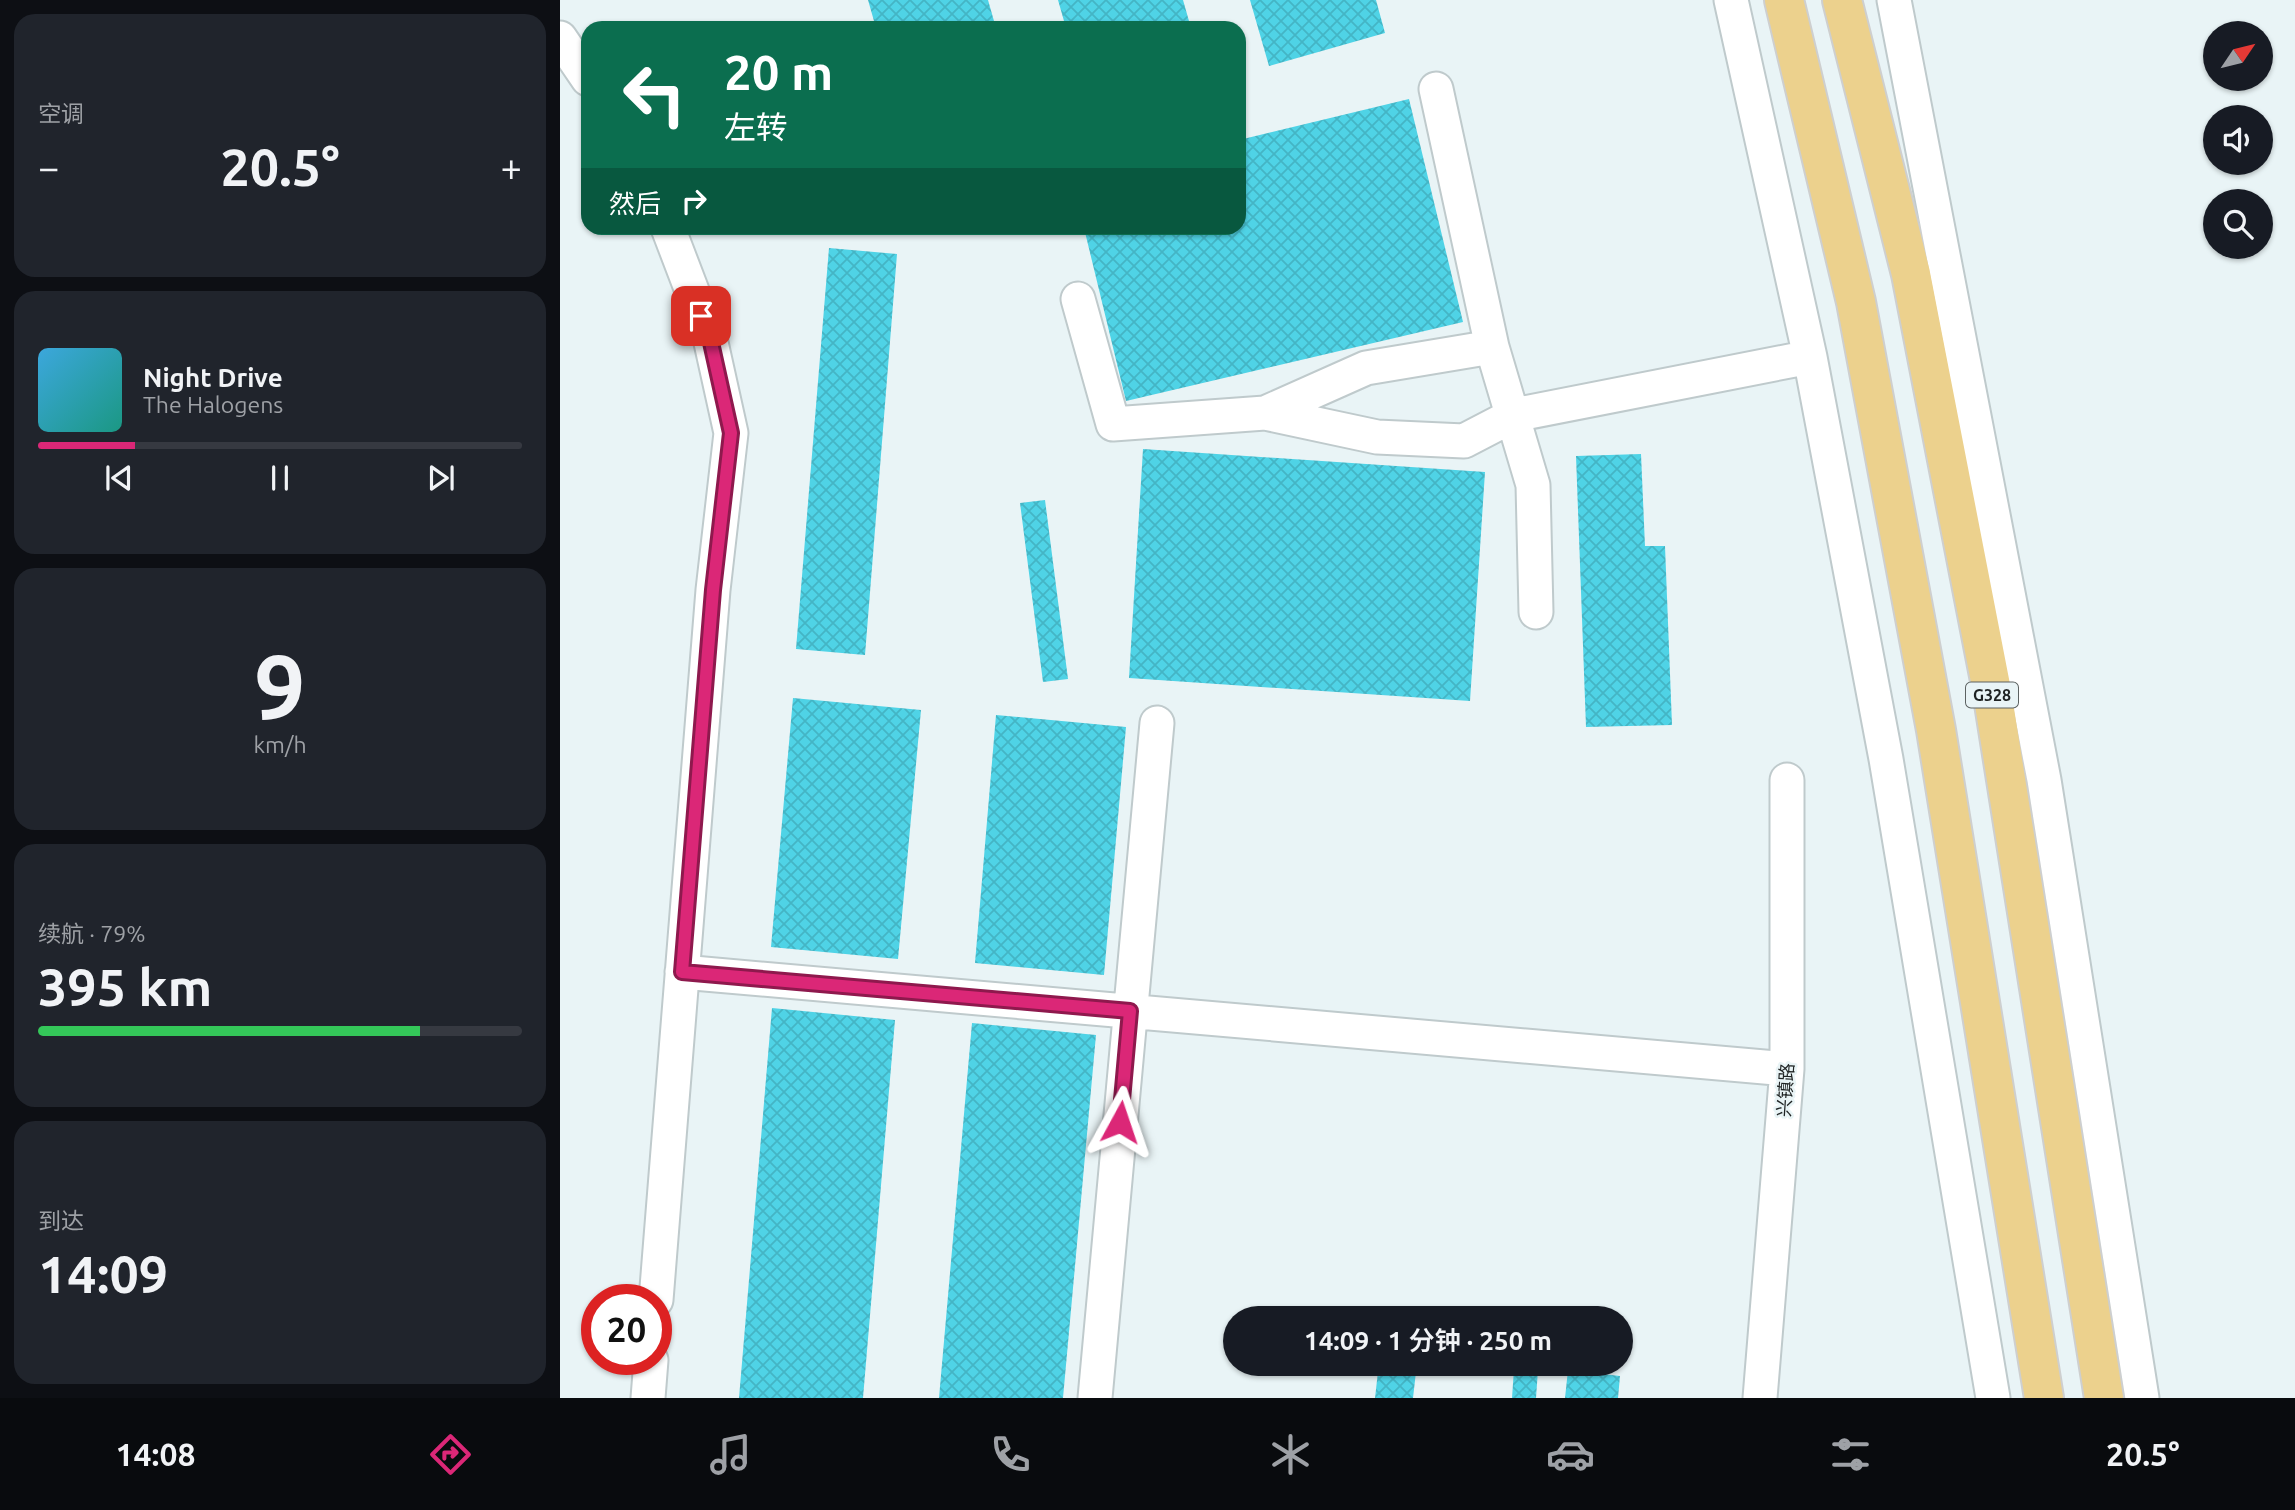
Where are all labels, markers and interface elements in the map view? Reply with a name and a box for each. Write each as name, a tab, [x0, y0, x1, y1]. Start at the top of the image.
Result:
north arrow	[2203, 21, 2273, 91]
map controls	[2203, 21, 2273, 259]
text: 20 m	[724, 44, 833, 99]
icon: left	[609, 49, 700, 140]
text: 空调	[38, 101, 84, 126]
button: sound	[2203, 105, 2273, 175]
text: 左转	[724, 109, 788, 145]
text: 20.5°	[220, 138, 340, 196]
text: −	[38, 146, 59, 188]
text: +	[501, 146, 522, 188]
icon: right	[675, 182, 713, 220]
text: 然后	[609, 189, 661, 218]
button: search	[2203, 189, 2273, 259]
pin	[671, 286, 731, 346]
icon: arrive	[682, 297, 720, 335]
text: Night Drive	[143, 363, 283, 392]
text: The Halogens	[143, 392, 283, 417]
icon: previous	[100, 459, 138, 497]
icon: pause	[261, 459, 299, 497]
icon: next	[422, 459, 460, 497]
text: 9	[254, 635, 306, 737]
road number: G328	[1966, 682, 2018, 708]
text: km/h	[253, 732, 307, 757]
text: 续航 · 79%	[38, 921, 145, 946]
text: 395 km	[38, 958, 212, 1016]
street label: 兴镇路	[1773, 1062, 1797, 1118]
position arrow	[1083, 1085, 1157, 1159]
text: 到达	[38, 1208, 84, 1233]
text: 14:09	[38, 1245, 168, 1303]
speed limit sign: 20	[581, 1284, 672, 1375]
text: 14:09 · 1 分钟 · 250 m	[1304, 1326, 1552, 1355]
icon: directions	[426, 1430, 475, 1479]
icon: music	[706, 1430, 755, 1479]
icon: phone	[986, 1430, 1035, 1479]
icon: climate	[1266, 1430, 1315, 1479]
icon: car	[1546, 1430, 1595, 1479]
icon: filters	[1826, 1430, 1875, 1479]
text: 14:08	[115, 1436, 196, 1472]
text: 20.5°	[2106, 1436, 2179, 1472]

